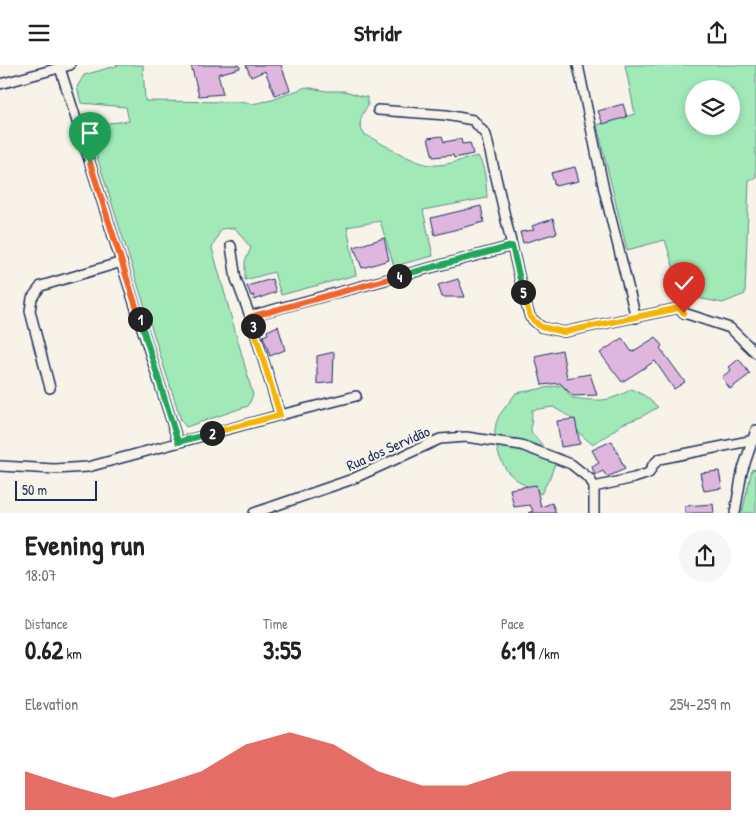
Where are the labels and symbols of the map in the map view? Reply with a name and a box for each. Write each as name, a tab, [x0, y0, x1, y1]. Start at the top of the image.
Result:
pin	[69, 112, 111, 163]
pin	[663, 262, 705, 313]
pin: 4	[386, 263, 412, 289]
pin: 5	[510, 279, 536, 305]
pin: 1	[128, 307, 152, 331]
pin: 3	[240, 313, 266, 339]
street label: Rua dos Servidão	[343, 420, 433, 476]
pin: 2	[200, 421, 224, 445]
scale bar	[15, 478, 98, 501]

